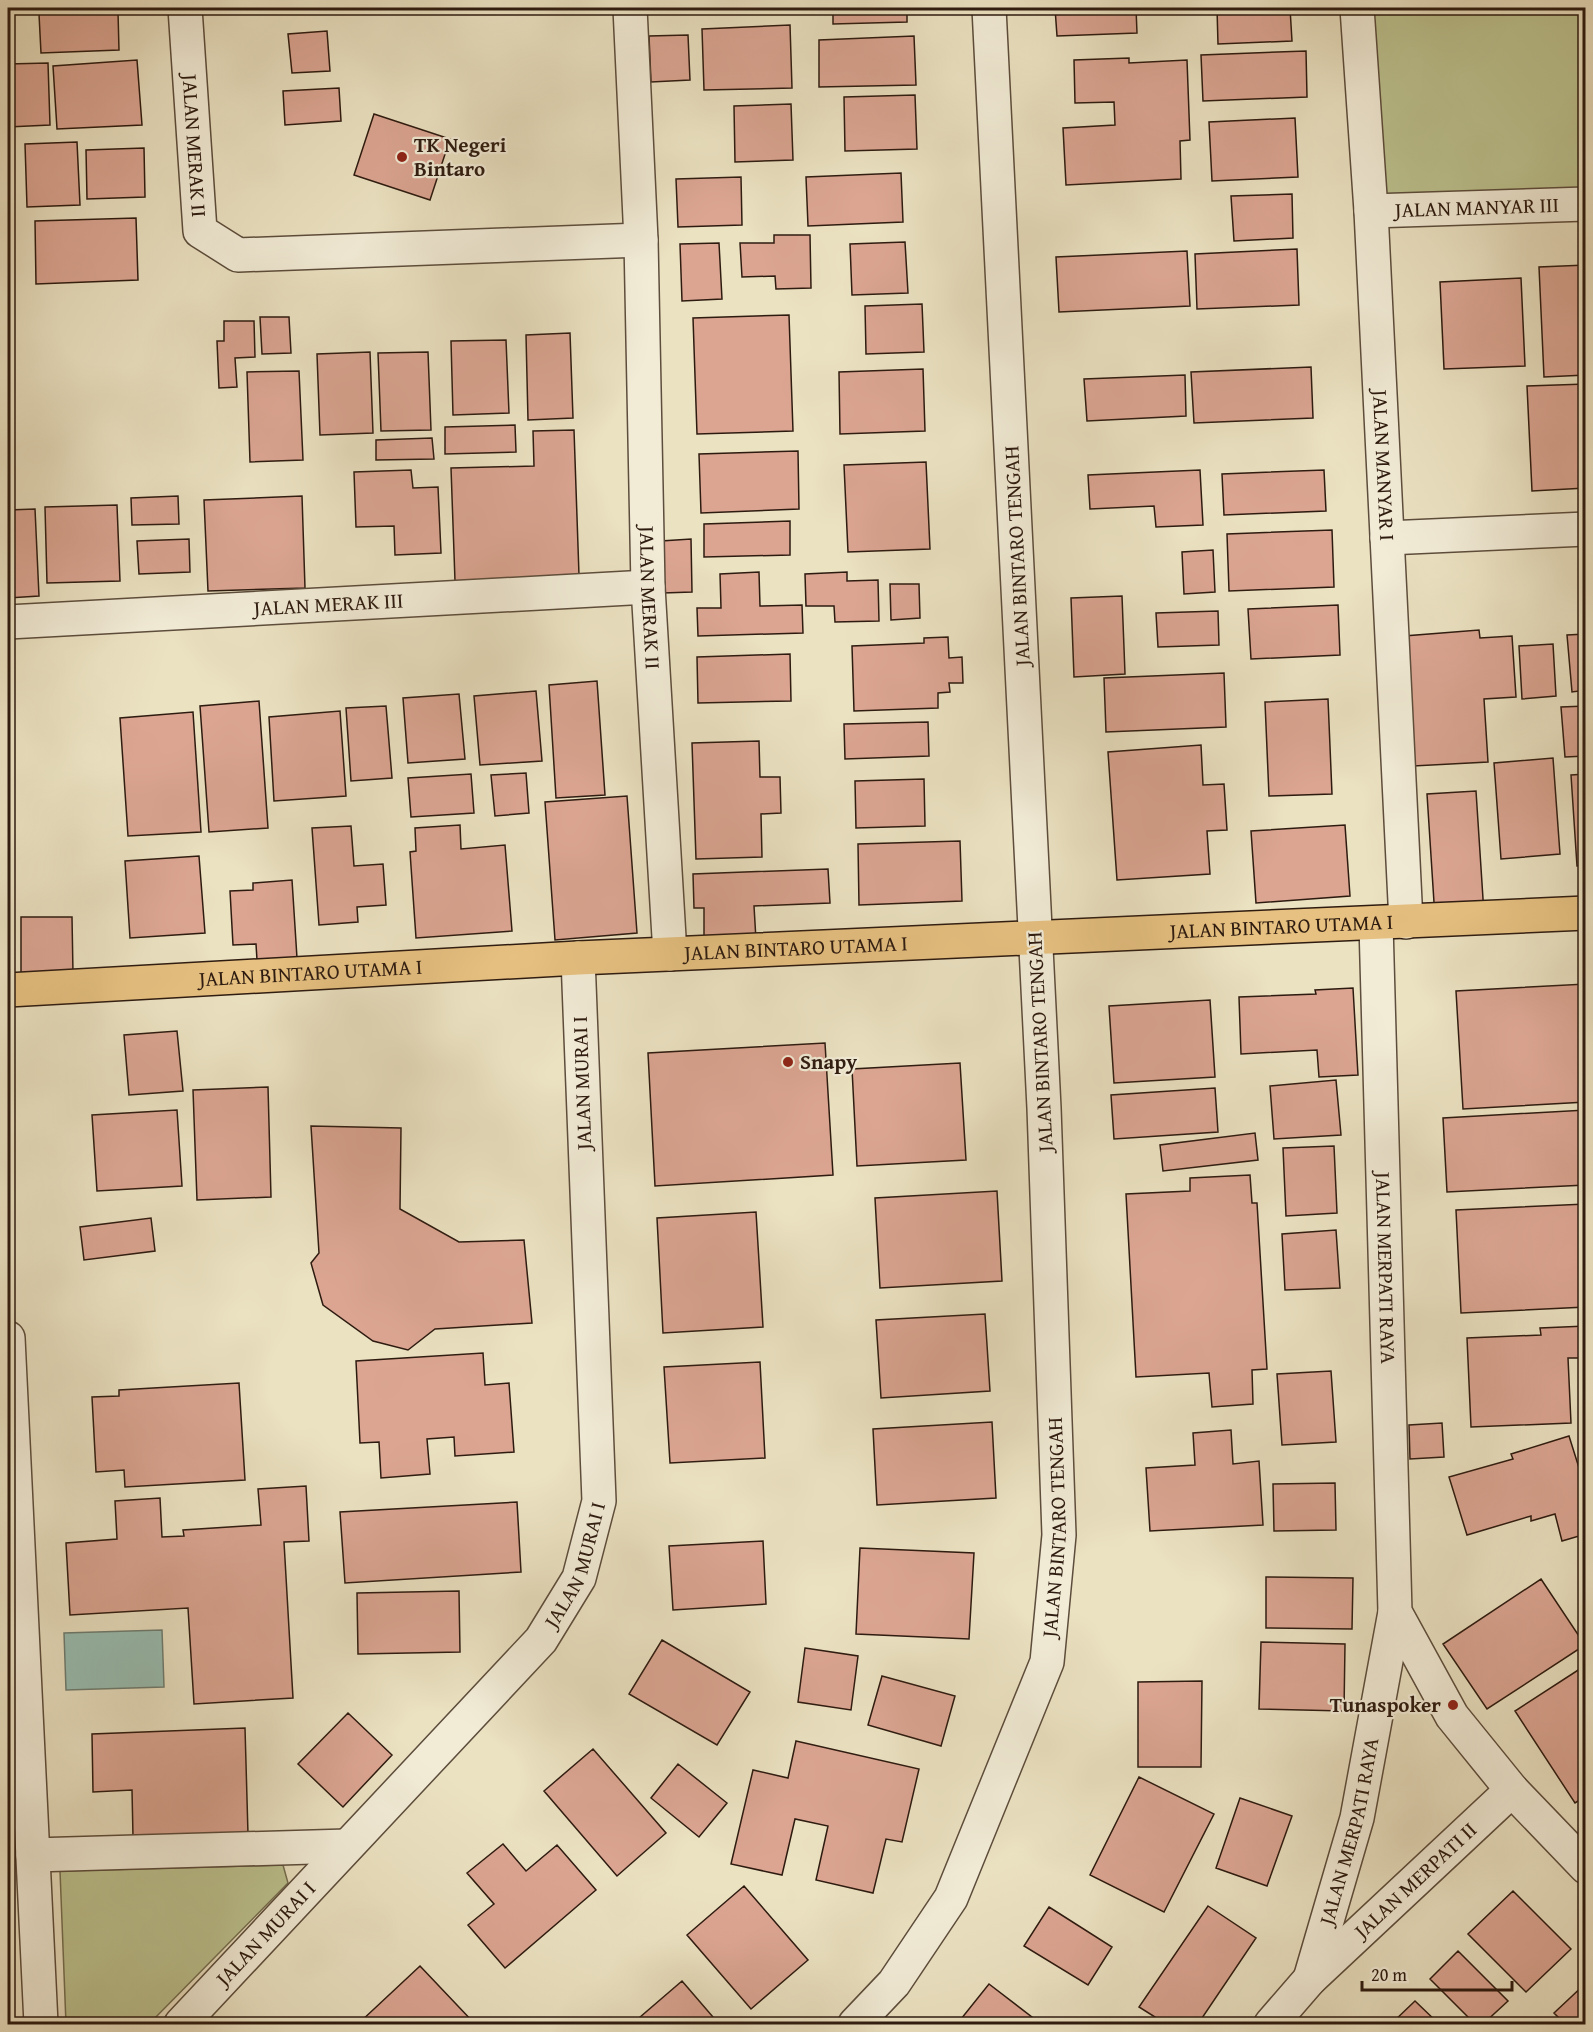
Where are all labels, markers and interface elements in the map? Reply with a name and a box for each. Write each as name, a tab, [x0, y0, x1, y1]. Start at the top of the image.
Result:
street label: JALAN MERAK II	[174, 70, 215, 218]
place label: TK Negeri Bintaro	[414, 129, 507, 184]
marker: TK Negeri Bintaro	[395, 150, 409, 164]
street label: JALAN MANYAR III	[1391, 189, 1560, 225]
street label: JALAN MANYAR I	[1365, 386, 1403, 542]
street label: JALAN BINTARO TENGAH	[995, 445, 1038, 670]
street label: JALAN MERAK II	[632, 523, 669, 670]
street label: JALAN MERAK III	[250, 584, 404, 624]
street label: JALAN BINTARO UTAMA I	[1166, 906, 1394, 947]
street label: JALAN BINTARO UTAMA I	[680, 927, 908, 968]
street label: JALAN BINTARO TENGAH	[1018, 931, 1061, 1156]
street label: JALAN BINTARO UTAMA I	[195, 951, 423, 994]
street label: JALAN MURAI I	[564, 1015, 599, 1154]
place label: Snapy	[800, 1046, 857, 1077]
marker: Snapy	[781, 1055, 795, 1069]
street label: JALAN MERPATI RAYA	[1368, 1168, 1404, 1365]
street label: JALAN BINTARO TENGAH	[1033, 1416, 1074, 1642]
street label: JALAN MURAI I	[534, 1498, 613, 1636]
place label: Tunaspoker	[1330, 1689, 1441, 1720]
marker: Tunaspoker	[1446, 1698, 1460, 1712]
street label: JALAN MERPATI RAYA	[1310, 1735, 1387, 1931]
street label: JALAN MERPATI II	[1345, 1815, 1484, 1947]
street label: JALAN MURAI I	[206, 1874, 323, 1995]
scale bar	[1362, 1954, 1512, 1992]
text: 20 m	[1371, 1961, 1407, 1988]

